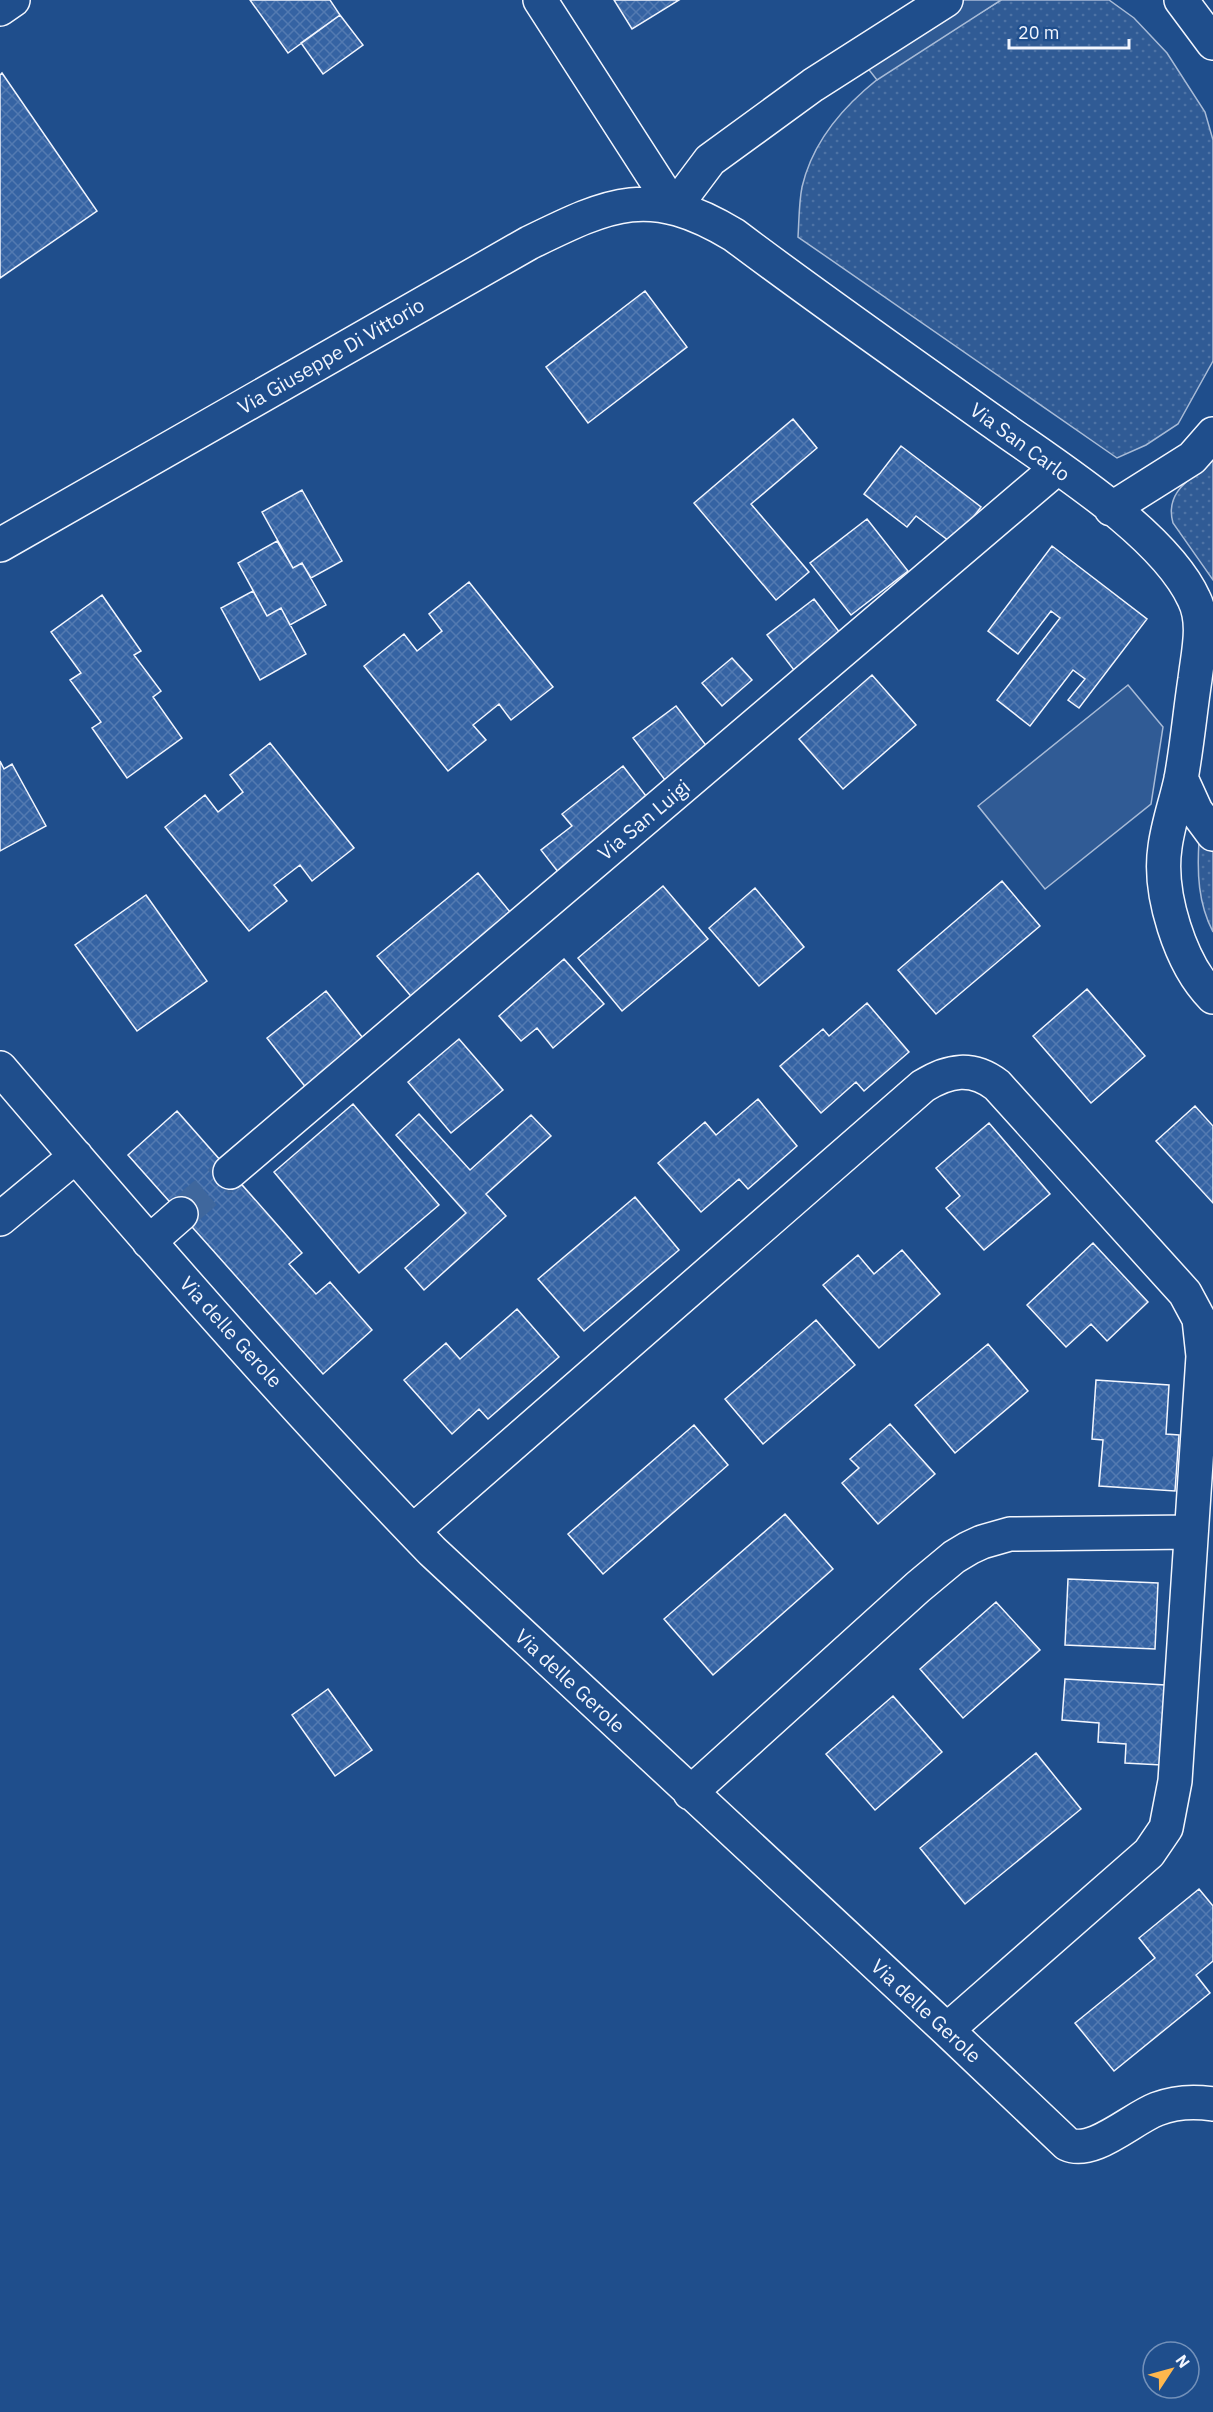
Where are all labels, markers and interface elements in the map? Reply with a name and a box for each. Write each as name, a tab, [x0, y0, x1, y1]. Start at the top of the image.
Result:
scale bar	[1009, 12, 1129, 50]
text: 20 m	[1018, 21, 1060, 44]
street label: Via Giuseppe Di Vittorio	[232, 291, 429, 420]
street label: Via San Carlo	[965, 396, 1076, 487]
street label: Via San Luigi	[592, 773, 696, 866]
street label: Via delle Gerole	[174, 1270, 289, 1393]
street label: Via delle Gerole	[509, 1623, 631, 1739]
street label: Via delle Gerole	[865, 1953, 987, 2069]
north arrow	[1141, 2340, 1201, 2400]
text: N	[1172, 2351, 1195, 2372]

